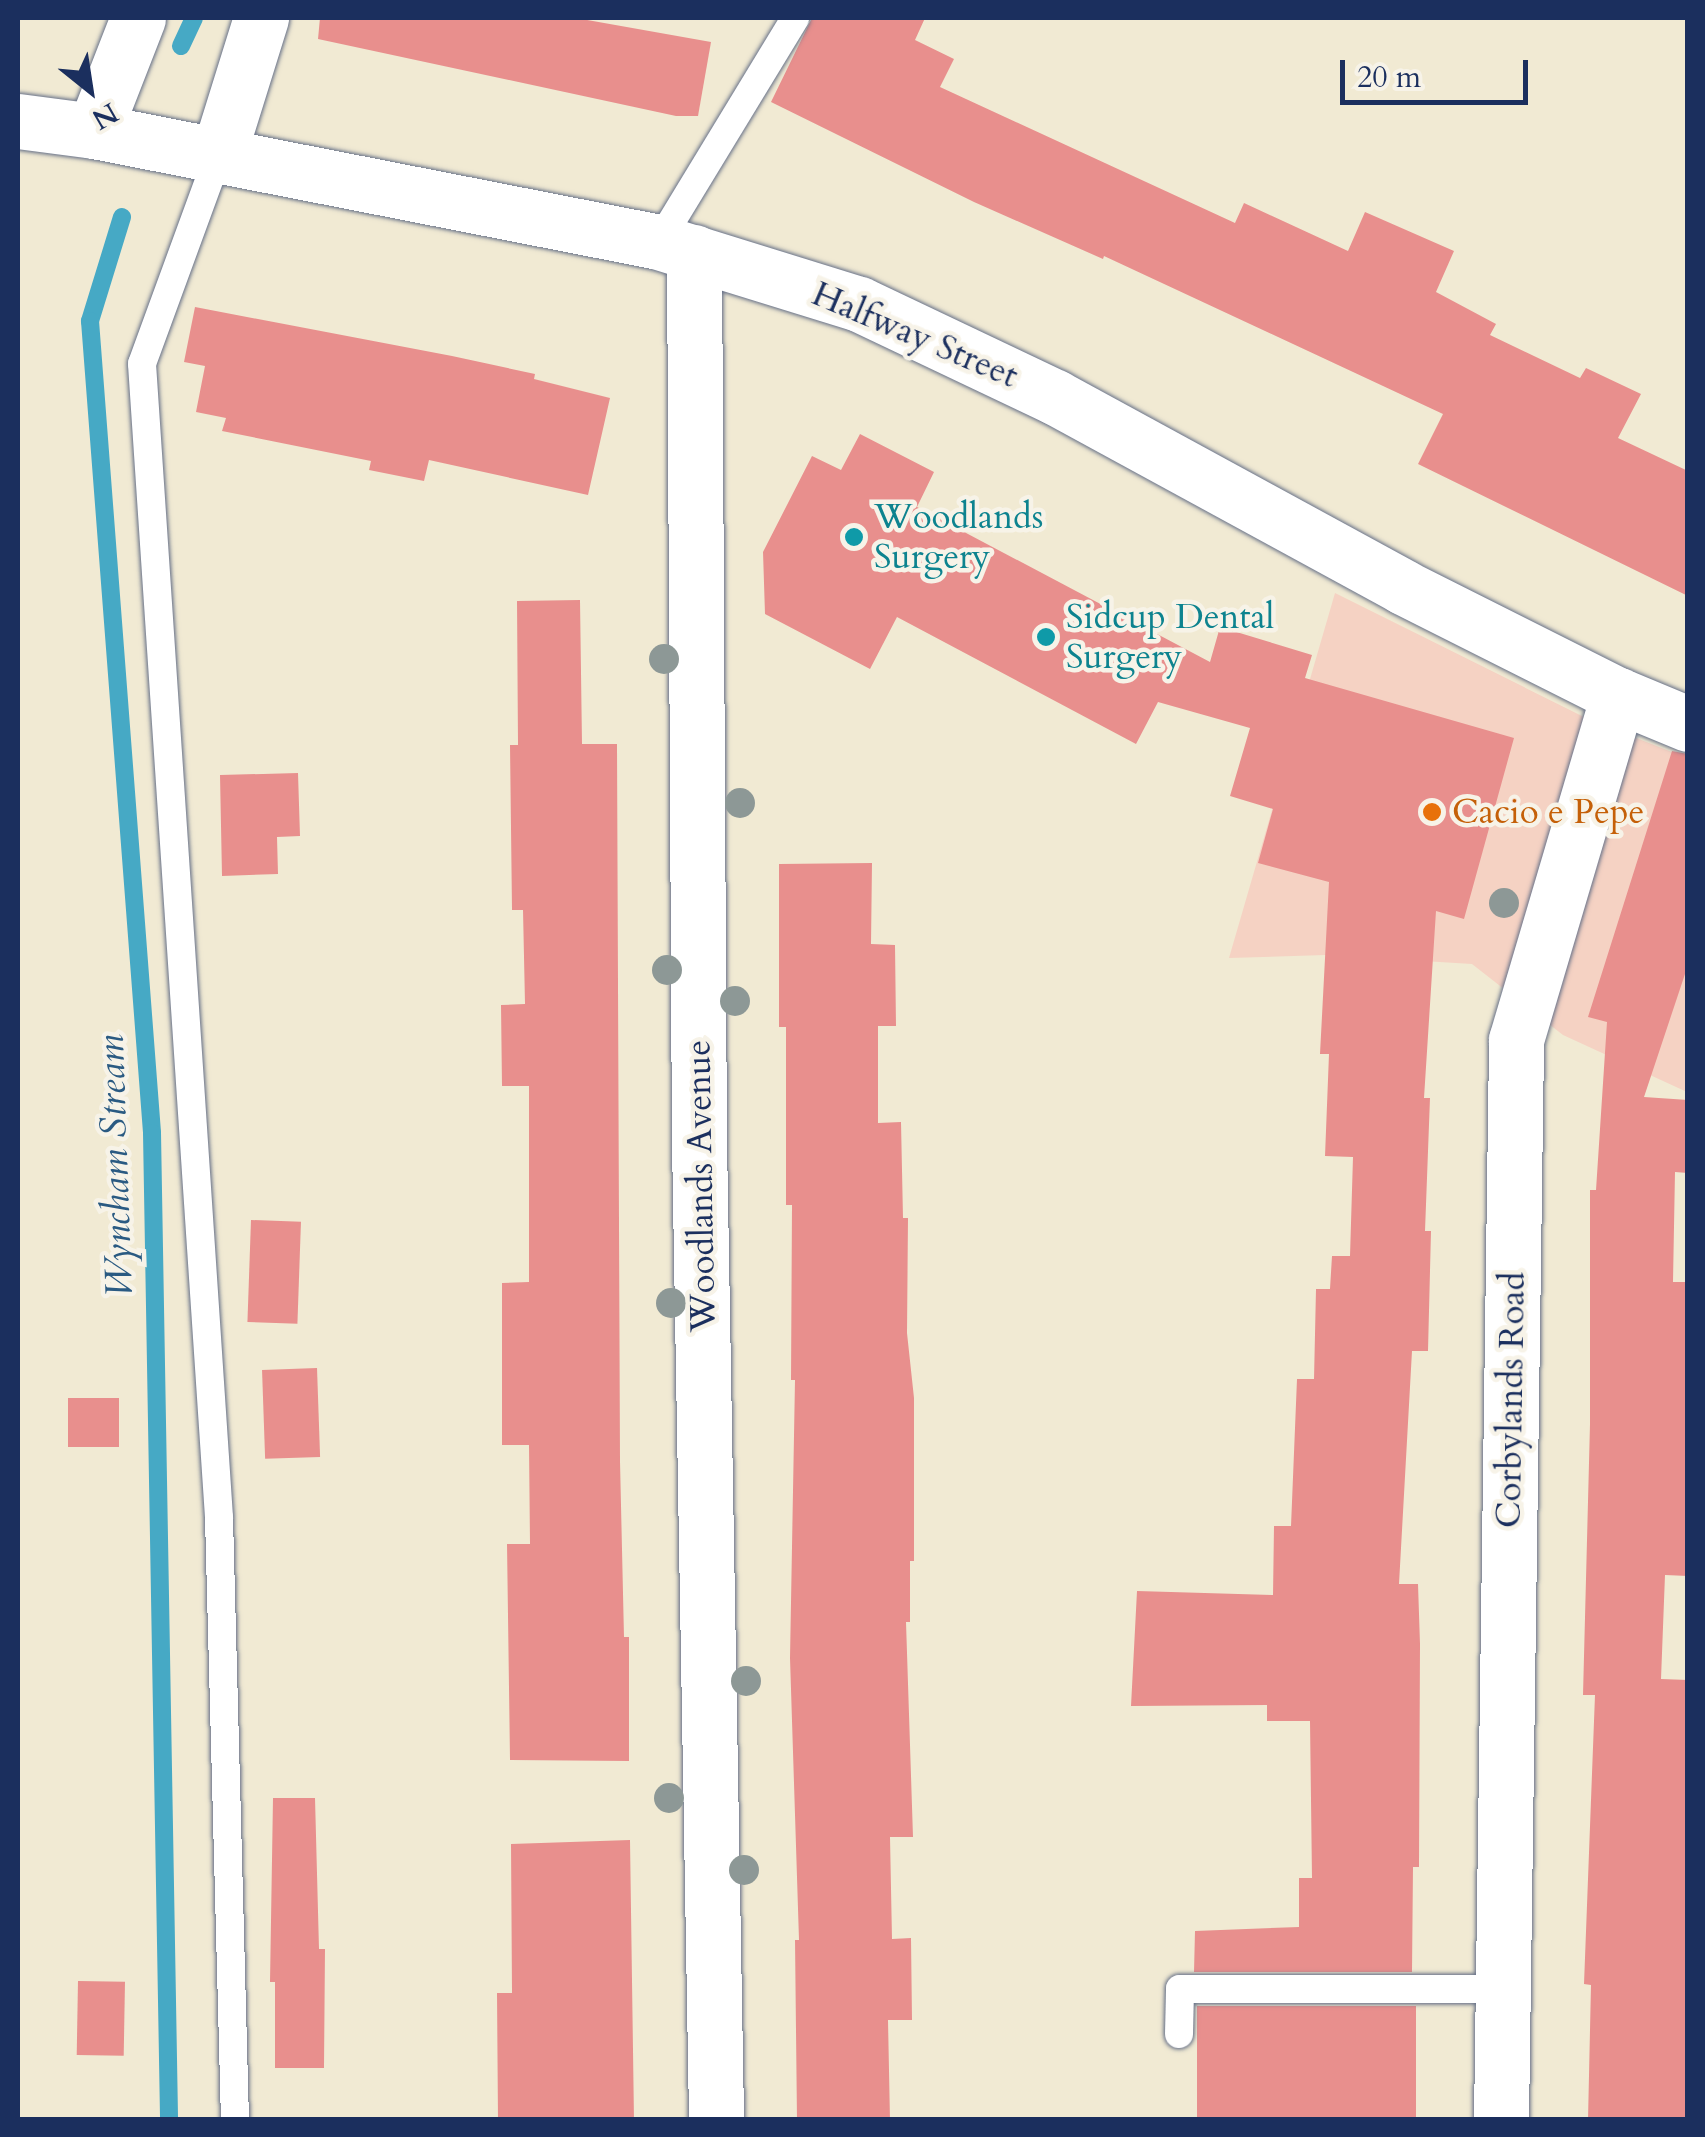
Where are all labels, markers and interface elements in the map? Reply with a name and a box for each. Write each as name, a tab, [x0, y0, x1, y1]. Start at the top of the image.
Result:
north arrow	[40, 40, 140, 140]
scale bar	[1345, 40, 1532, 102]
text: 20 m	[1357, 57, 1421, 98]
text: N	[85, 93, 125, 139]
street label: Halfway Street	[806, 273, 1024, 397]
place label: Woodlands Surgery	[874, 496, 1043, 578]
marker: Woodlands Surgery	[843, 526, 865, 548]
place label: Sidcup Dental Surgery	[1066, 596, 1275, 678]
marker: Sidcup Dental Surgery	[1035, 626, 1057, 648]
place label: Cacio e Pepe	[1452, 791, 1644, 833]
marker: Cacio e Pepe	[1421, 801, 1443, 823]
water label: Wyncham Stream	[89, 1033, 143, 1299]
street label: Woodlands Avenue	[677, 1040, 725, 1332]
street label: Corbylands Road	[1488, 1272, 1534, 1528]

